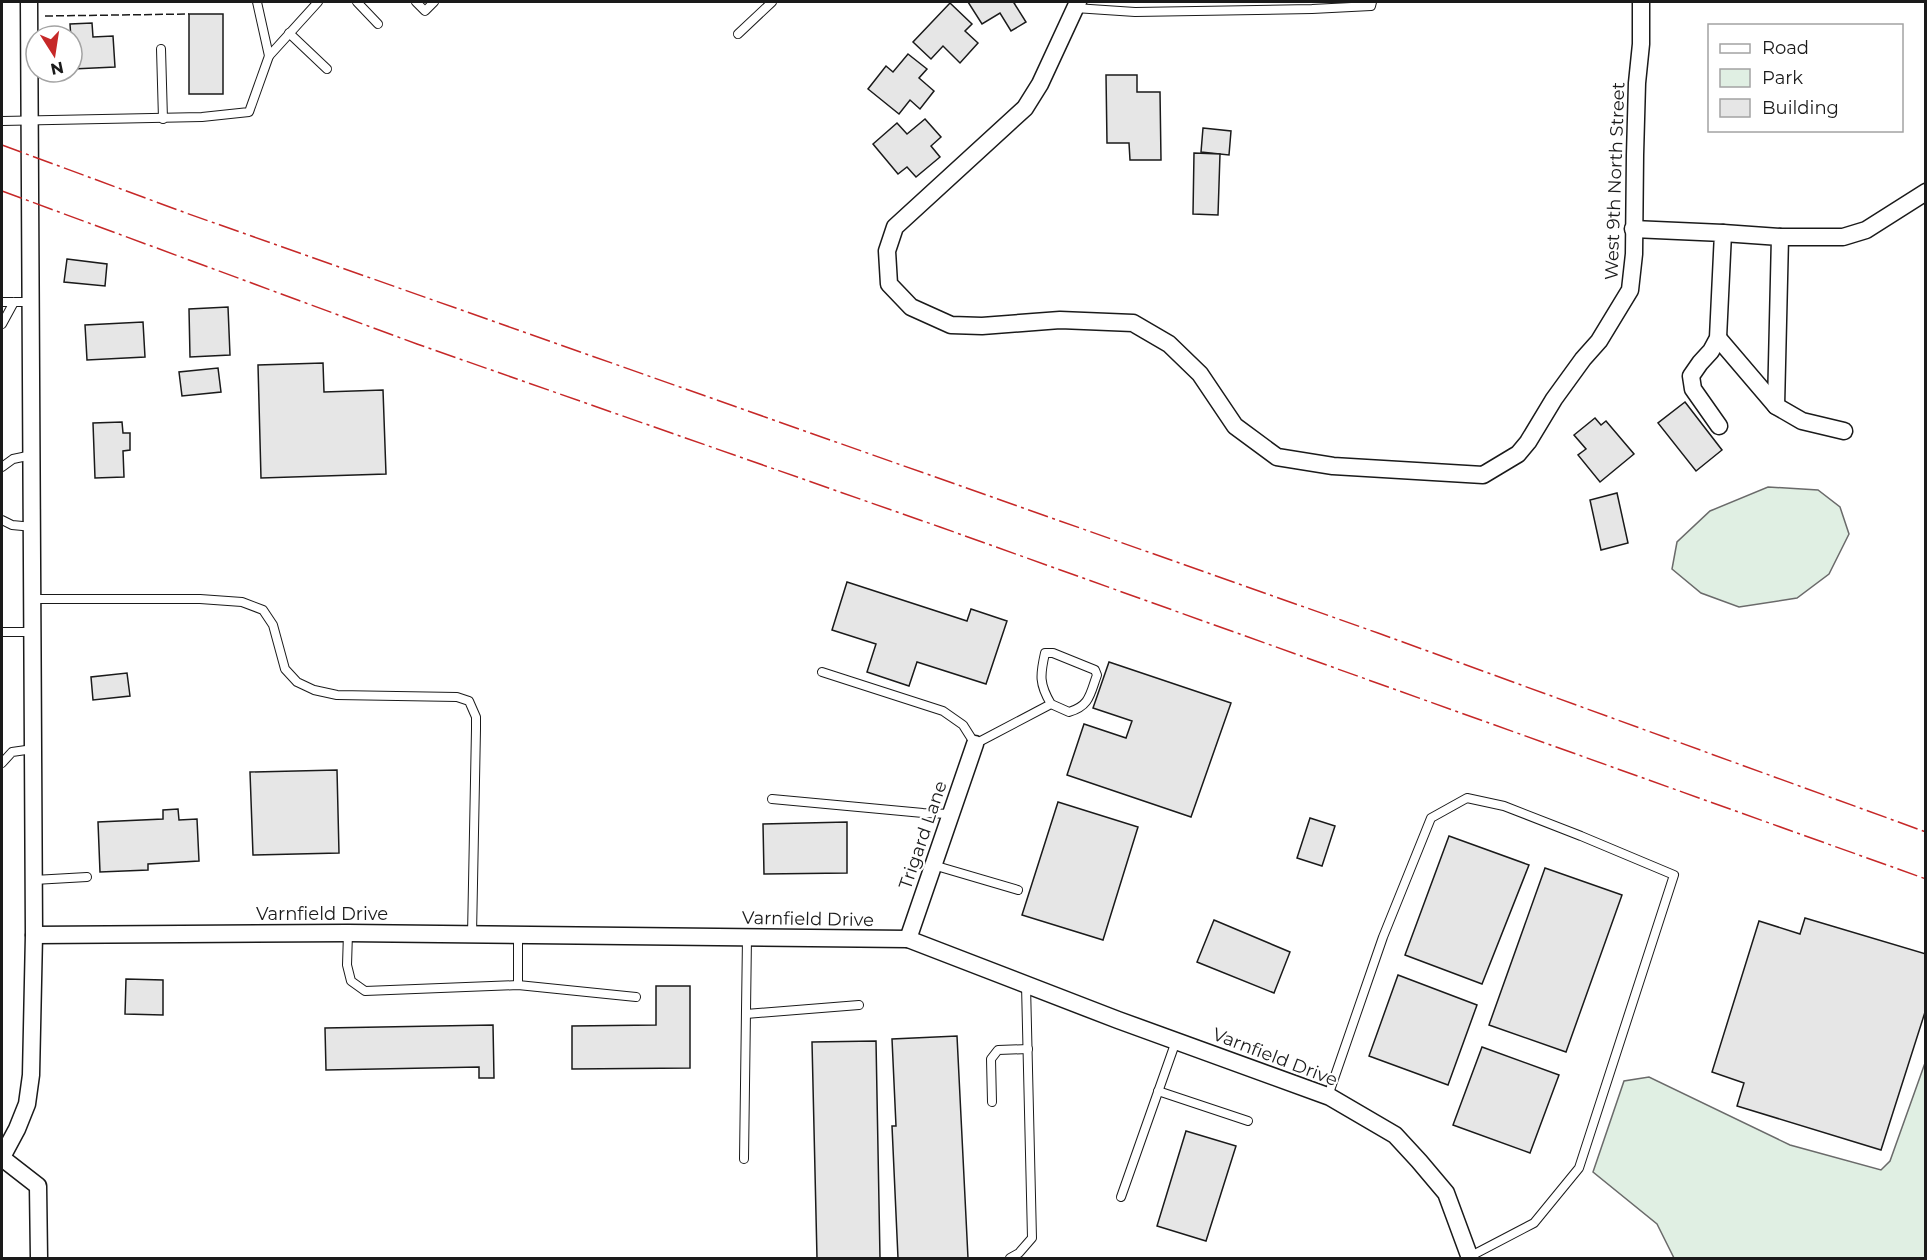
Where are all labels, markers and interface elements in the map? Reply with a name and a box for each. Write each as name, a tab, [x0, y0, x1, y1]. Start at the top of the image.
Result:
north arrow	[24, 24, 84, 84]
legend	[1708, 24, 1903, 132]
text: Road	[1762, 37, 1809, 59]
text: N	[49, 58, 65, 79]
text: Park	[1762, 67, 1803, 89]
street label: West 9th North Street	[1601, 82, 1629, 280]
text: Building	[1762, 97, 1839, 119]
street label: Trigard Lane	[894, 778, 952, 892]
street label: Varnfield Drive	[256, 903, 388, 925]
street label: Varnfield Drive	[742, 907, 874, 931]
street label: Varnfield Drive	[1209, 1023, 1341, 1091]

